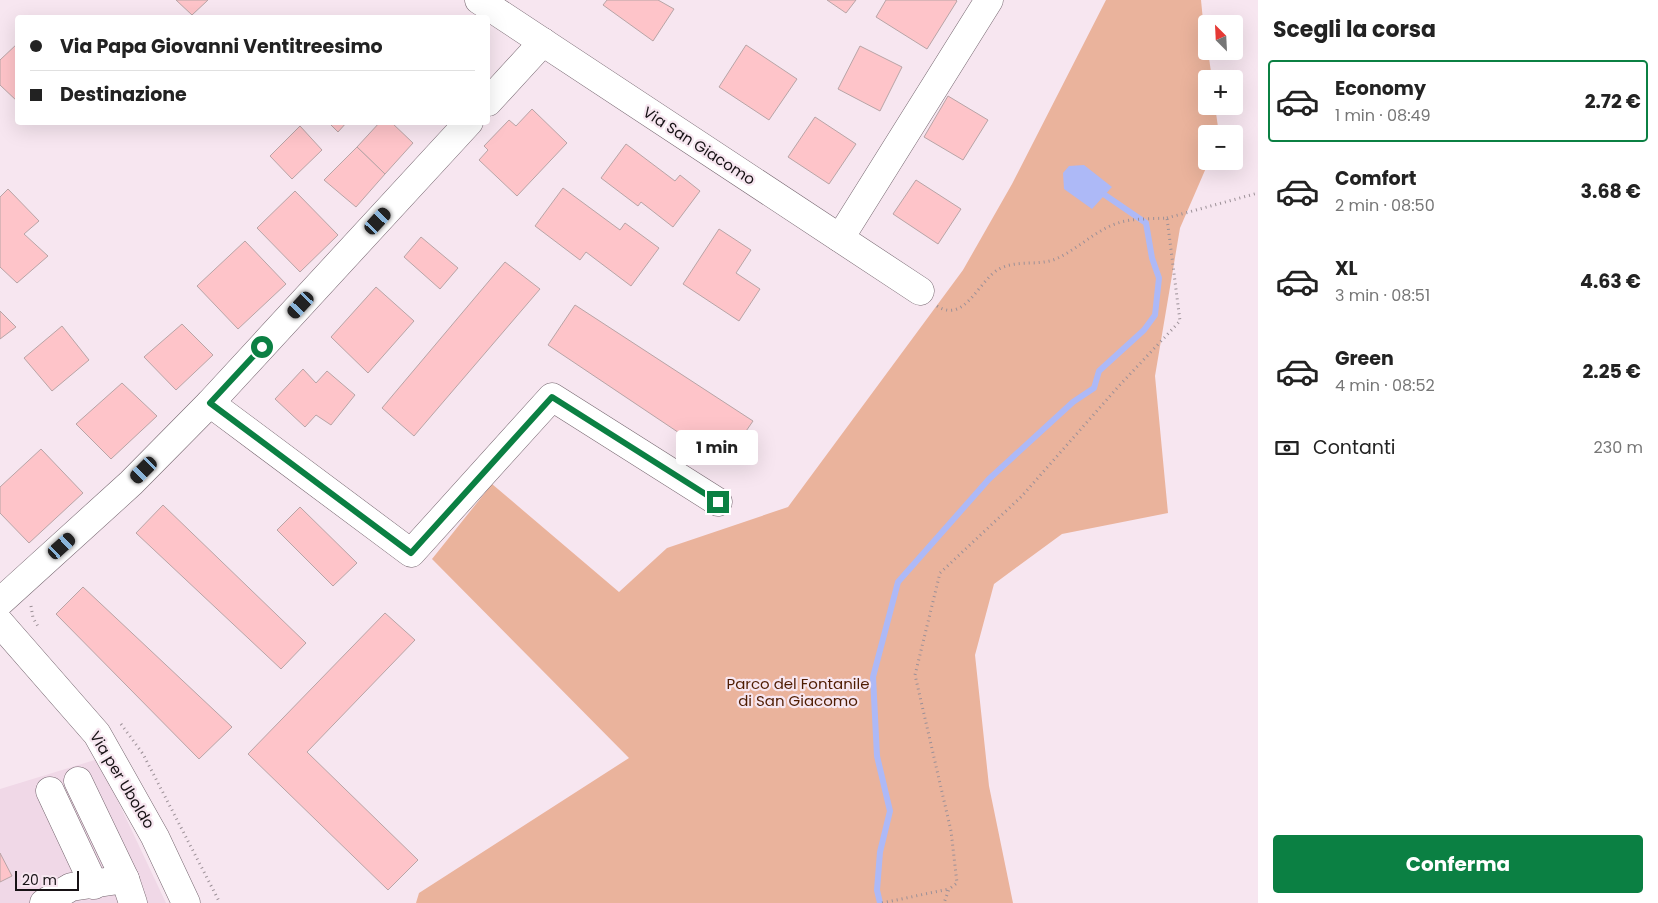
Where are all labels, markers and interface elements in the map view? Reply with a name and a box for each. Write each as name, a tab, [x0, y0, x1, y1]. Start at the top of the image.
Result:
text: Scegli la corsa	[1273, 14, 1436, 45]
north arrow	[1198, 15, 1242, 60]
map controls	[1198, 15, 1243, 170]
text: Via Papa Giovanni Ventitreesimo	[60, 33, 383, 60]
button: +	[1198, 70, 1243, 115]
text: Economy	[1335, 75, 1426, 102]
icon: car	[1275, 79, 1320, 124]
text: Destinazione	[60, 81, 187, 108]
text: 2.72 €	[1585, 88, 1641, 115]
street label: Via San Giacomo	[639, 101, 759, 190]
text: 1 min · 08:49	[1335, 104, 1431, 127]
button: −	[1198, 125, 1243, 170]
text: Comfort	[1335, 165, 1417, 192]
icon: car	[1275, 169, 1320, 214]
text: 3.68 €	[1581, 178, 1641, 205]
text: 2 min · 08:50	[1335, 194, 1435, 217]
car	[362, 205, 393, 237]
text: XL	[1335, 255, 1358, 282]
icon: car	[1275, 259, 1320, 304]
text: 4.63 €	[1580, 268, 1641, 295]
text: 3 min · 08:51	[1335, 284, 1430, 307]
car	[285, 289, 316, 321]
route start	[251, 336, 273, 358]
text: Green	[1335, 345, 1394, 372]
icon: car	[1275, 349, 1320, 394]
text: 2.25 €	[1582, 358, 1641, 385]
text: 4 min · 08:52	[1335, 374, 1435, 397]
callout: 1 min	[677, 430, 759, 464]
icon: cash	[1273, 434, 1301, 462]
text: Contanti	[1313, 434, 1396, 461]
text: 1 min	[696, 436, 738, 459]
text: 230 m	[1594, 436, 1643, 459]
car	[128, 454, 159, 486]
route end	[707, 491, 729, 513]
car	[45, 530, 78, 562]
park label: Parco del Fontanile di San Giacomo	[727, 673, 869, 711]
street label: Via per Uboldo	[85, 727, 160, 832]
button: Conferma	[1273, 835, 1643, 893]
scale bar	[15, 868, 79, 891]
text: 20 m	[22, 870, 57, 890]

